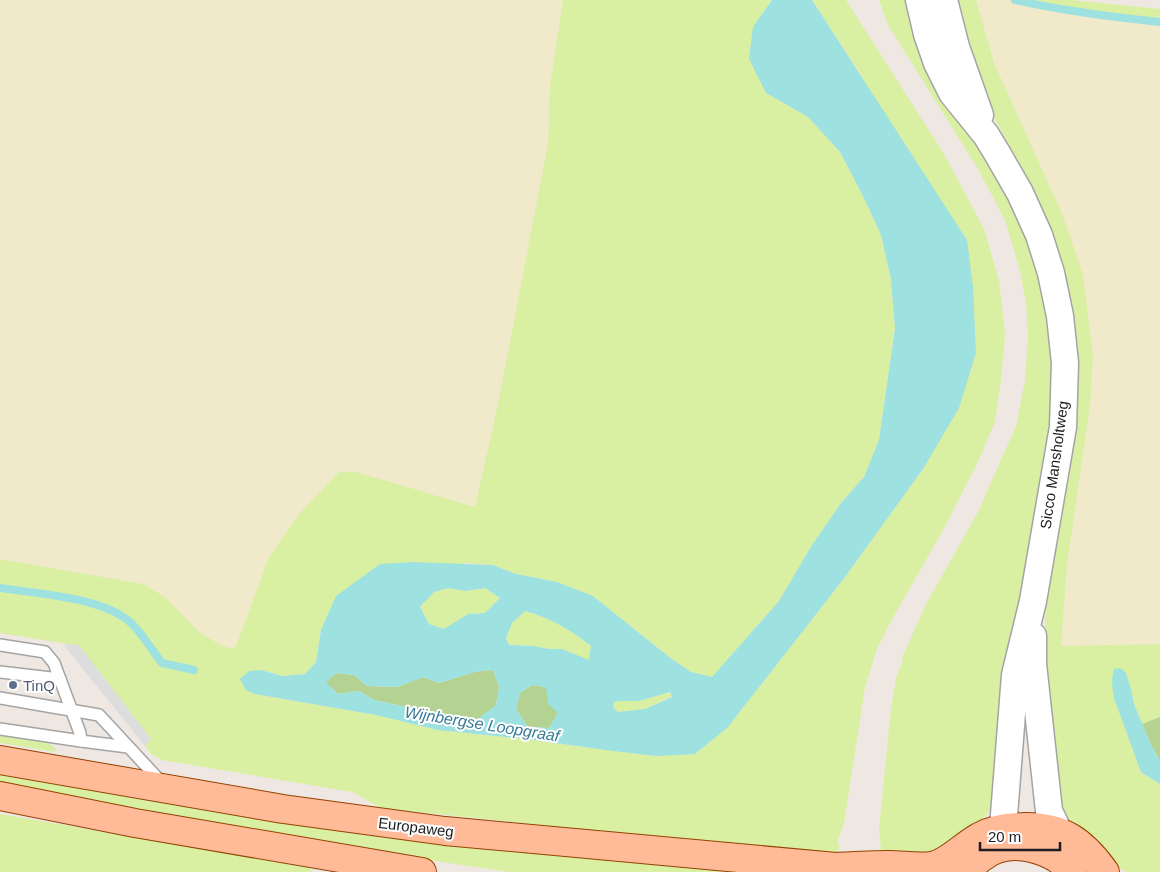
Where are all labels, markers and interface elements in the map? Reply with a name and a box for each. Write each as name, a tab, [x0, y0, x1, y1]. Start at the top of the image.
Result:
street label: Sicco Mansholtweg	[1037, 400, 1071, 530]
place label: TinQ	[23, 677, 55, 694]
marker: TinQ	[7, 679, 19, 691]
water label: Wijnbergse Loopgraaf	[403, 703, 562, 745]
street label: Europaweg	[377, 814, 455, 840]
scale bar	[980, 820, 1060, 852]
text: 20 m	[988, 828, 1021, 845]

